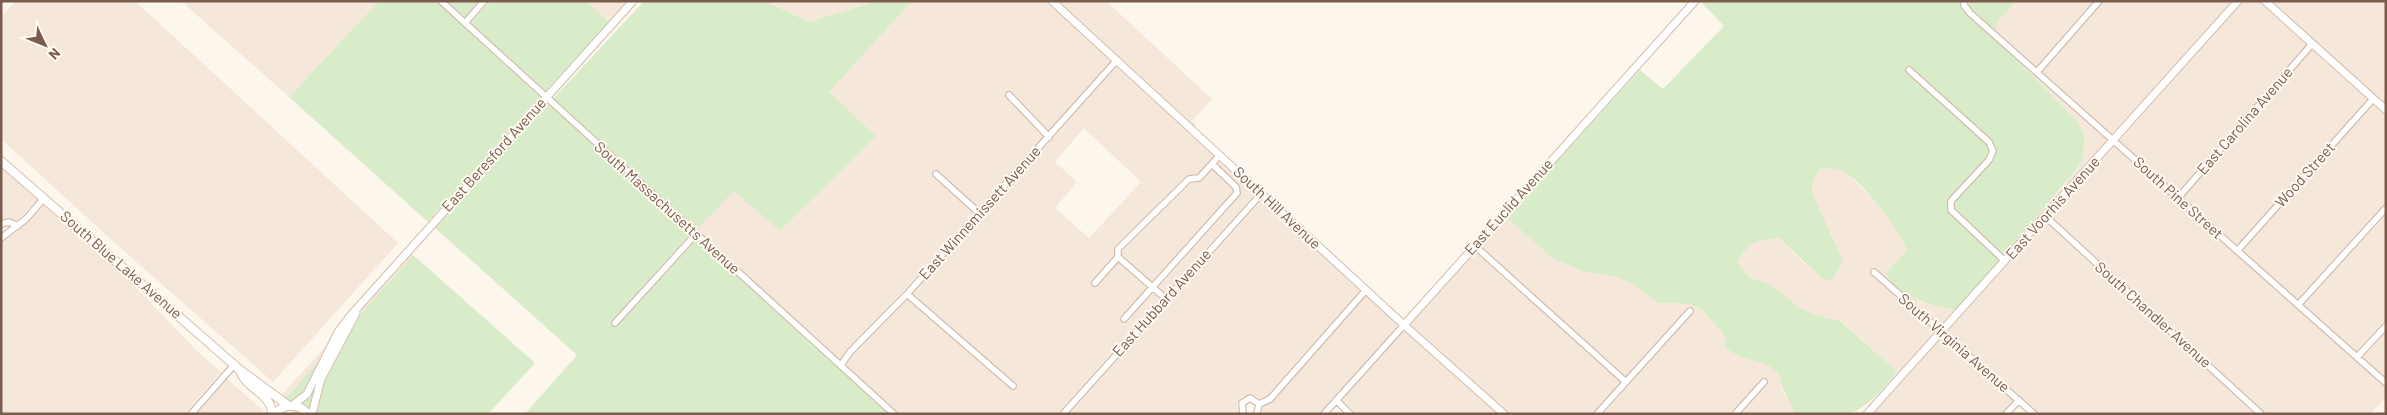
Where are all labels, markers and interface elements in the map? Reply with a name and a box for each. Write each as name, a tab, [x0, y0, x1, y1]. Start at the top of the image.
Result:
north arrow	[20, 20, 70, 70]
text: N	[45, 45, 64, 63]
street label: East Carolina Avenue	[2193, 63, 2296, 178]
street label: East Beresford Avenue	[437, 94, 549, 215]
street label: South Massachusetts Avenue	[591, 137, 744, 277]
street label: Wood Street	[2270, 138, 2338, 210]
street label: East Winnemissett Avenue	[915, 142, 1044, 283]
street label: East Voorhis Avenue	[2001, 152, 2103, 262]
street label: South Pine Street	[2130, 152, 2227, 242]
street label: East Euclid Avenue	[1460, 154, 1556, 258]
street label: South Hill Avenue	[1230, 162, 1325, 252]
street label: South Blue Lake Avenue	[57, 206, 186, 322]
street label: East Hubbard Avenue	[1108, 245, 1214, 360]
street label: South Chandler Avenue	[2092, 257, 2215, 371]
street label: South Virginia Avenue	[1895, 289, 2014, 395]

